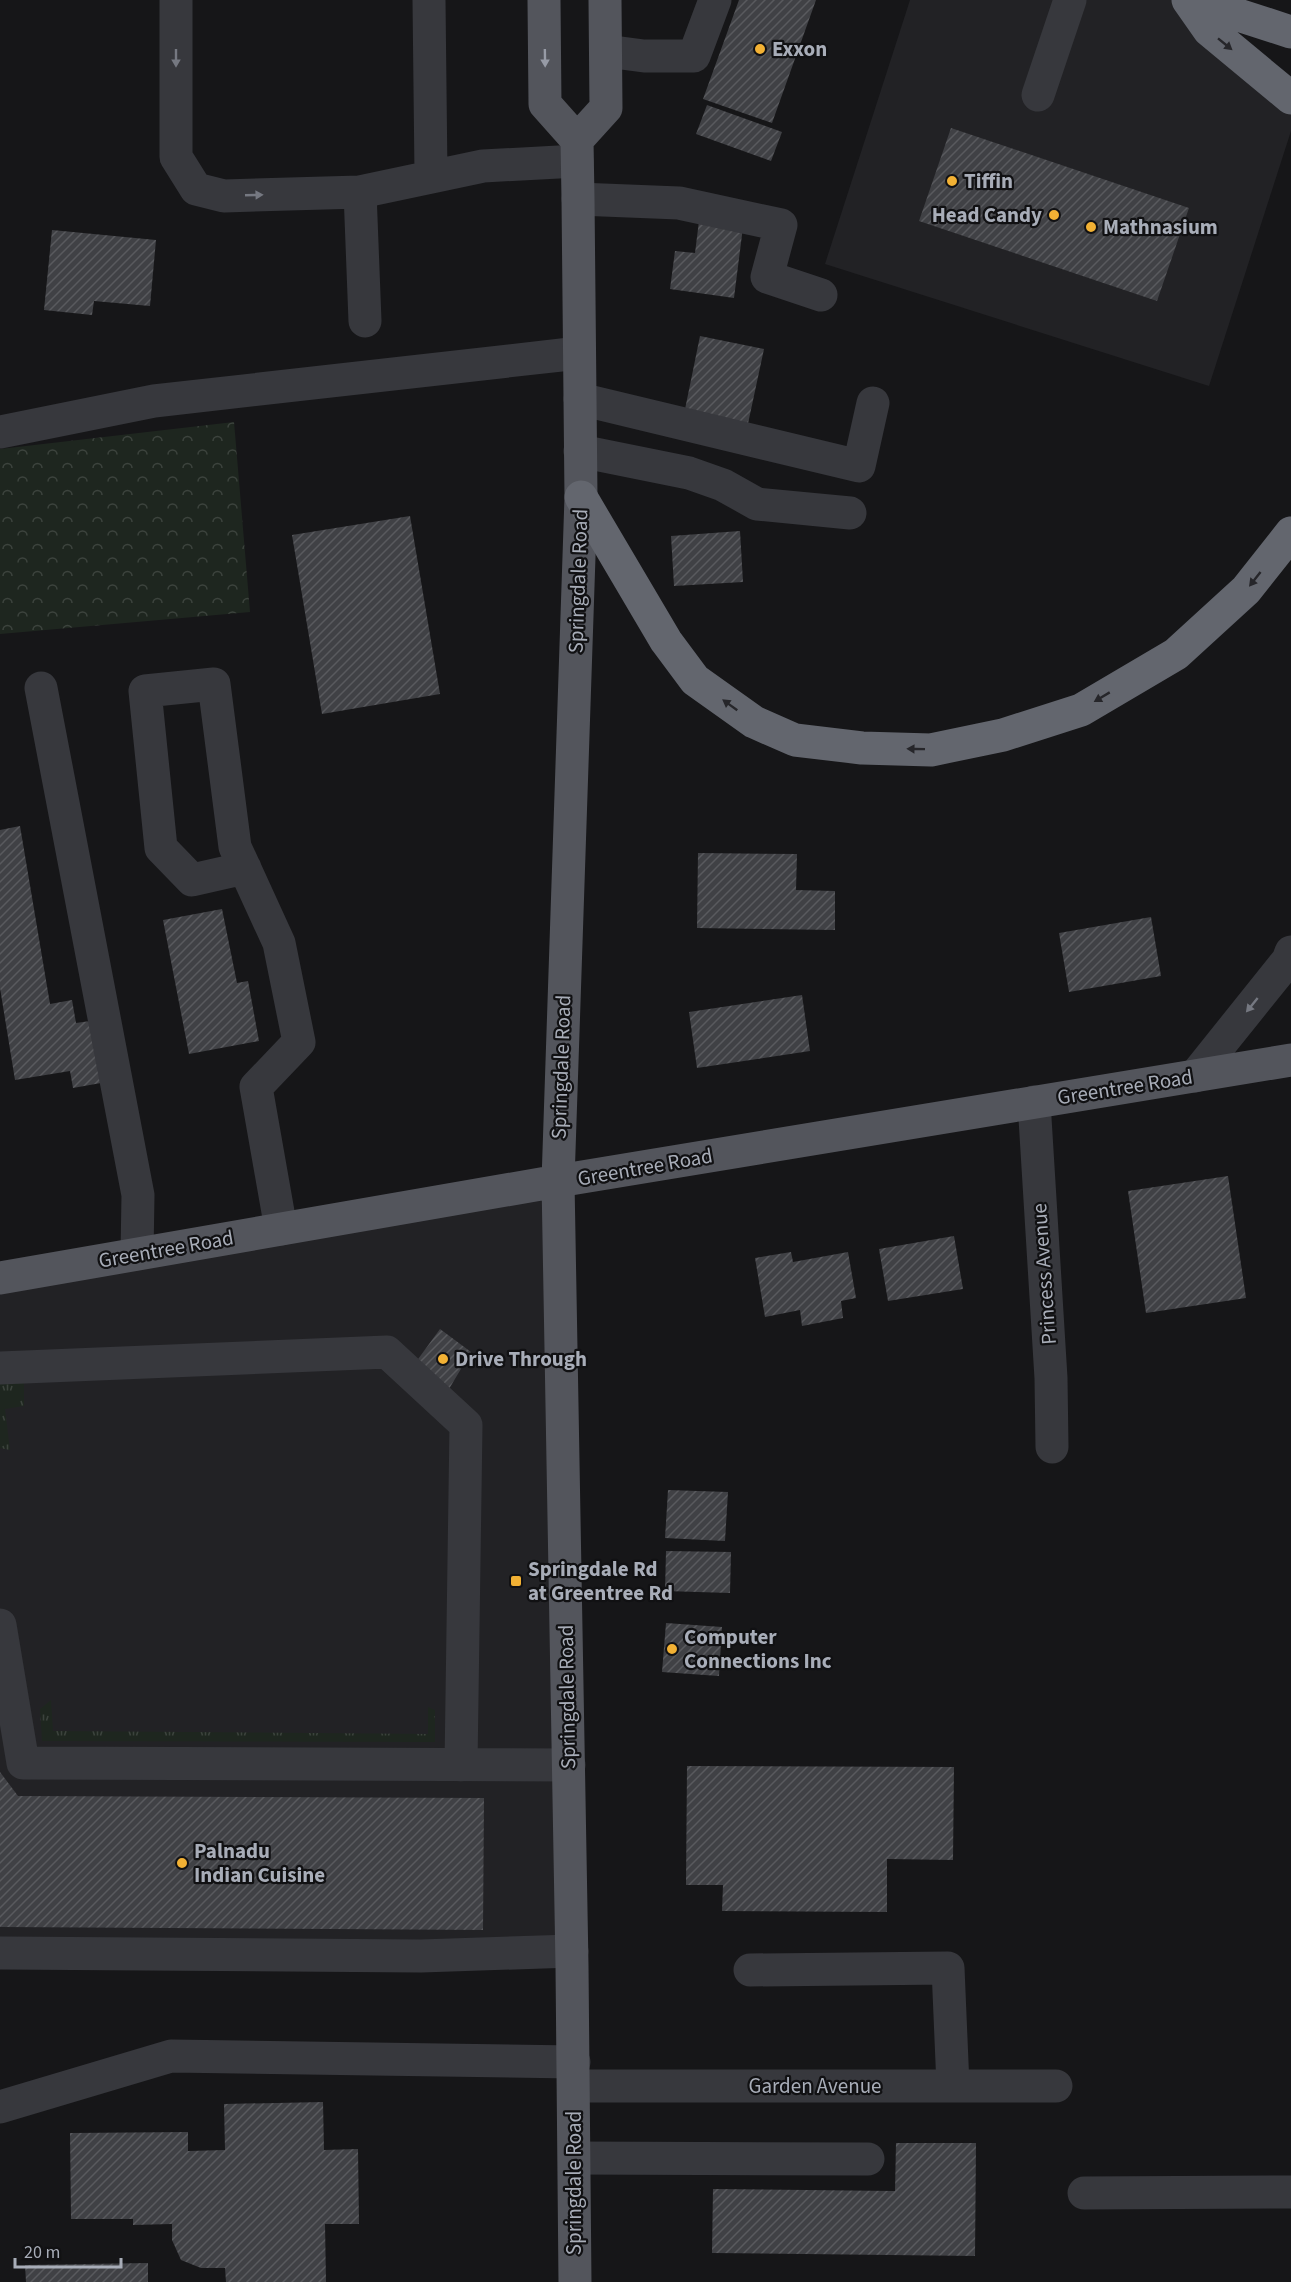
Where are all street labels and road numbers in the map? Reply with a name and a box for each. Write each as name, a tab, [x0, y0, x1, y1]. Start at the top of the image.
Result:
street label: Springdale Road	[560, 508, 596, 654]
street label: Springdale Road	[543, 994, 579, 1140]
street label: Greentree Road	[1055, 1061, 1195, 1113]
street label: Greentree Road	[575, 1140, 715, 1194]
street label: Princess Avenue	[1024, 1202, 1064, 1346]
street label: Greentree Road	[96, 1222, 236, 1276]
street label: Springdale Road	[551, 1625, 583, 1769]
street label: Garden Avenue	[748, 2071, 882, 2101]
street label: Springdale Road	[559, 2111, 589, 2255]

